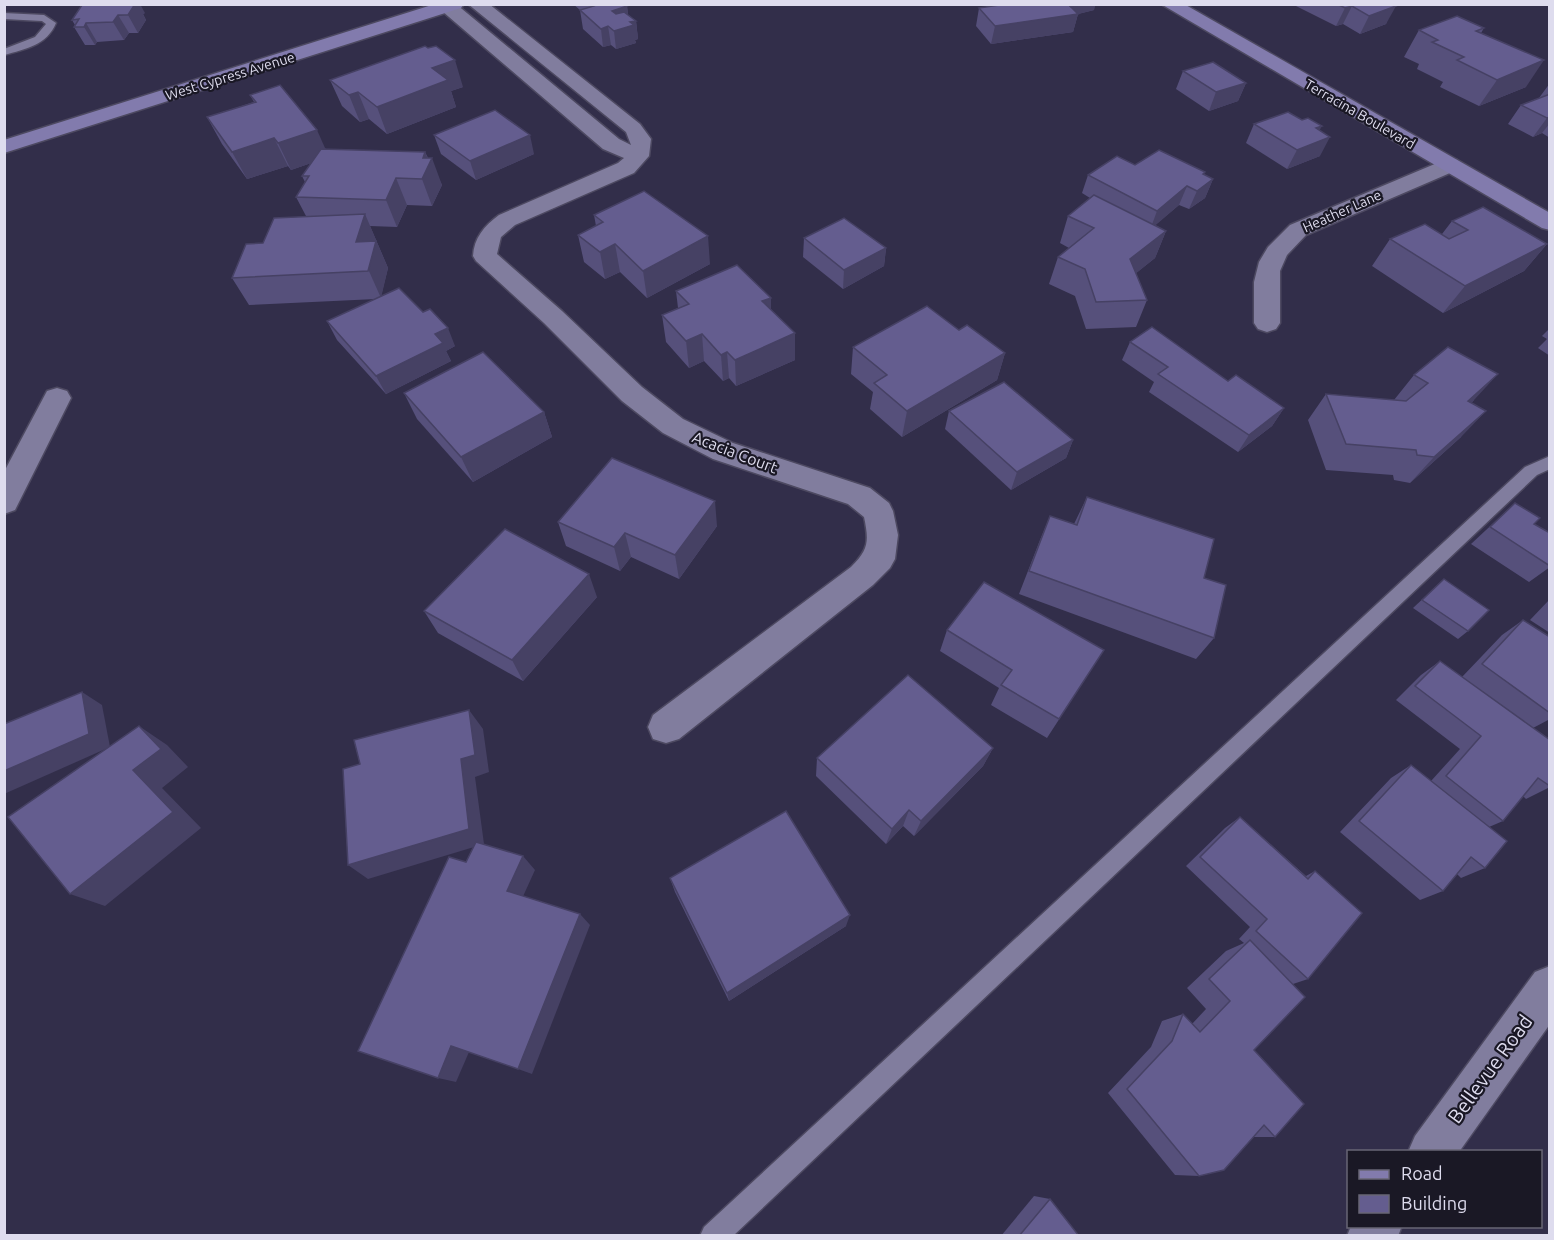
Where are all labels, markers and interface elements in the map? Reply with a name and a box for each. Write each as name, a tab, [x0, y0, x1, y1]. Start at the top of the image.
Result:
street label: West Cypress Avenue	[163, 49, 297, 103]
street label: Terracina Boulevard	[1302, 76, 1418, 152]
street label: Heather Lane	[1300, 187, 1384, 235]
street label: Acacia Court	[690, 427, 781, 477]
street label: Bellevue Road	[1443, 1010, 1537, 1127]
legend	[1347, 1150, 1542, 1228]
text: Road	[1401, 1163, 1443, 1183]
text: Building	[1401, 1193, 1467, 1213]

